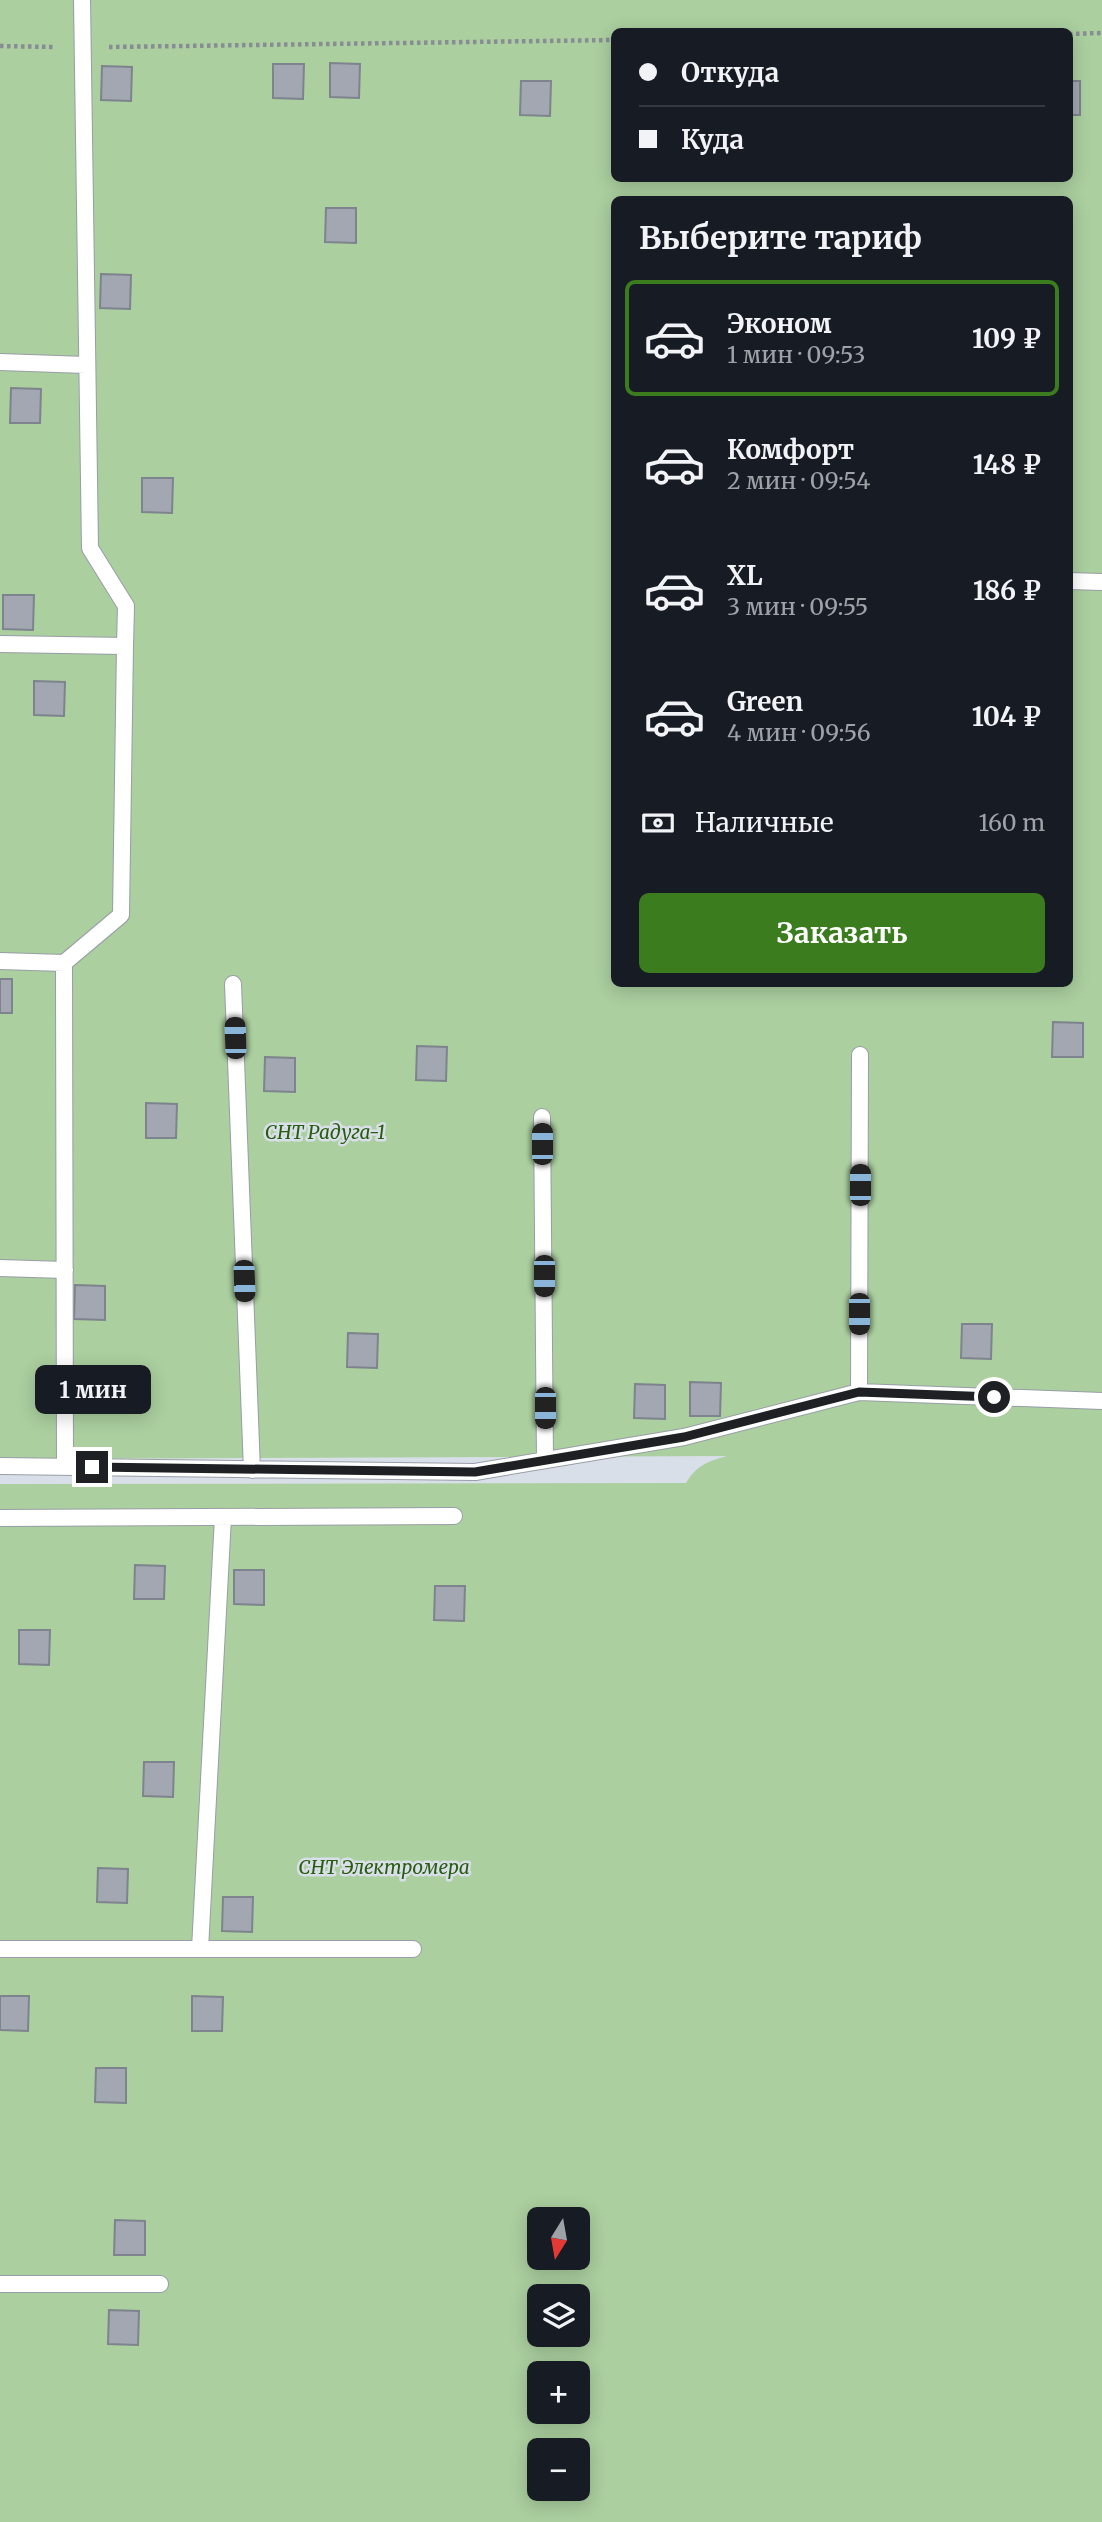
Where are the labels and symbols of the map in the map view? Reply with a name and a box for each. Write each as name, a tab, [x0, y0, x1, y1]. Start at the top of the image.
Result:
car	[224, 1017, 247, 1059]
park label: СНТ Радуга-1	[265, 1120, 385, 1144]
car	[532, 1123, 553, 1165]
car	[850, 1164, 871, 1206]
car	[534, 1255, 555, 1297]
car	[233, 1260, 256, 1302]
car	[849, 1293, 870, 1335]
callout: 1 мин	[34, 1366, 150, 1414]
route start	[978, 1381, 1010, 1413]
car	[535, 1387, 556, 1429]
route end	[76, 1451, 108, 1483]
park label: СНТ Электромера	[298, 1855, 470, 1879]
north arrow	[527, 2207, 590, 2270]

